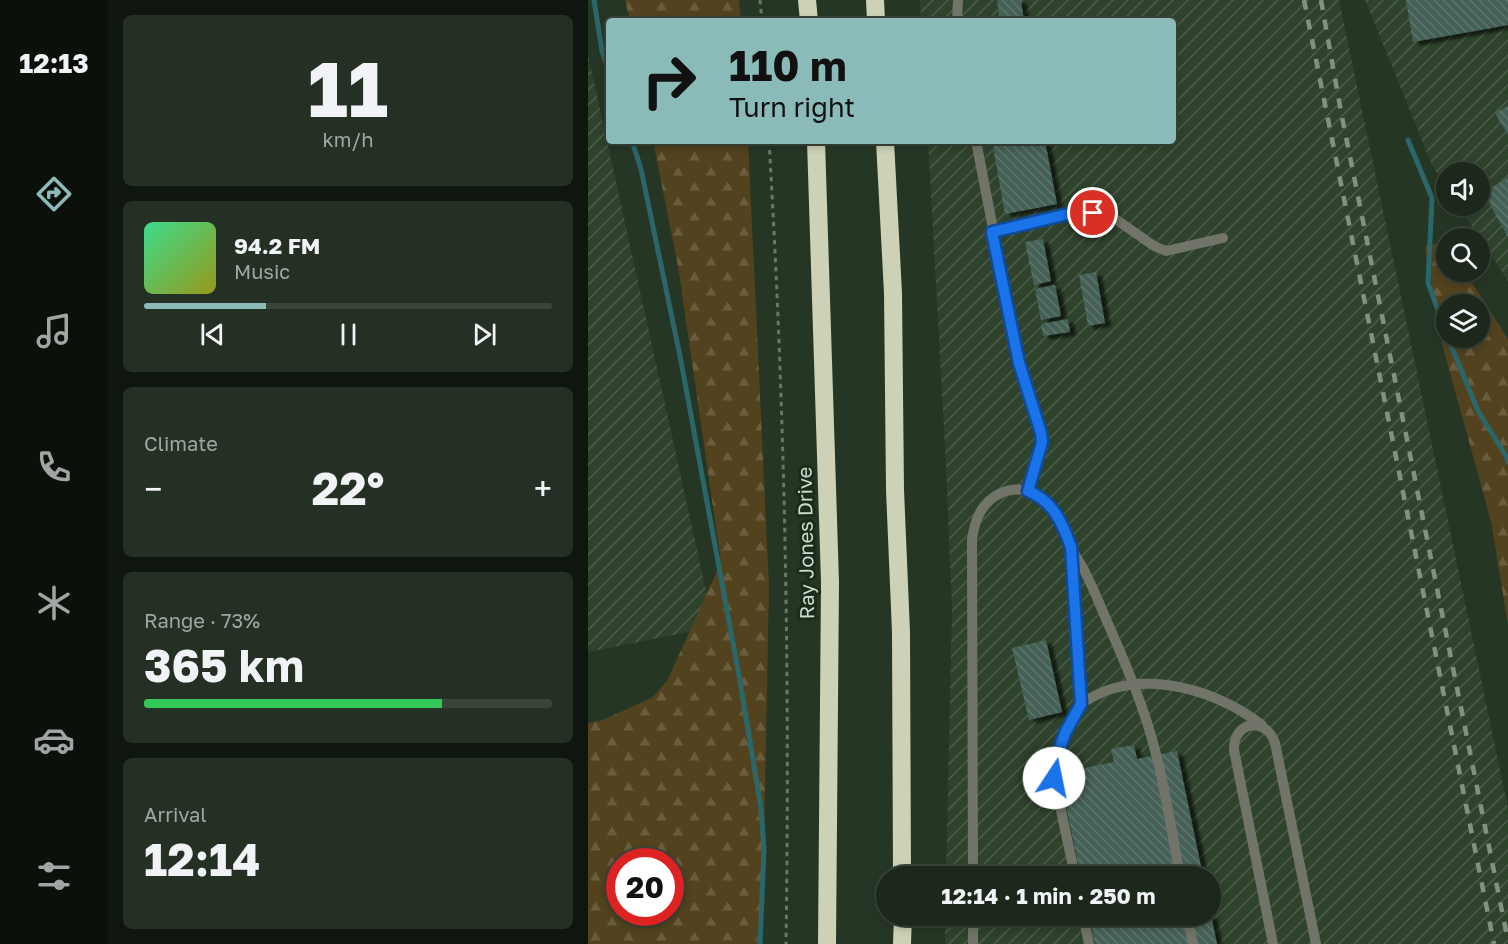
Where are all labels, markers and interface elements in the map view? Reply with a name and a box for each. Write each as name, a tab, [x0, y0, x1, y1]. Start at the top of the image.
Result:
text: 110 m	[729, 40, 847, 90]
text: 11	[308, 41, 388, 134]
icon: right	[630, 42, 708, 120]
text: 12:13	[19, 47, 89, 79]
text: Turn right	[729, 91, 855, 123]
text: km/h	[323, 127, 373, 151]
map controls	[1436, 162, 1490, 348]
button: sound	[1436, 162, 1490, 216]
icon: directions	[33, 173, 75, 215]
pin	[1067, 187, 1118, 238]
icon: arrive	[1076, 196, 1109, 229]
button: search	[1436, 228, 1490, 282]
text: 94.2 FM	[234, 232, 320, 259]
text: Music	[234, 259, 290, 283]
button: layers	[1436, 294, 1490, 348]
icon: music	[33, 310, 75, 352]
icon: previous	[196, 318, 229, 351]
icon: pause	[332, 318, 365, 351]
icon: next	[468, 318, 501, 351]
text: Climate	[144, 431, 218, 455]
icon: phone	[33, 446, 75, 488]
text: 22°	[312, 461, 384, 515]
street label: Ray Jones Drive	[792, 466, 818, 620]
text: −	[144, 469, 162, 508]
text: +	[534, 469, 552, 508]
icon: climate	[33, 582, 75, 624]
text: Range · 73%	[144, 608, 260, 632]
text: 365 km	[144, 638, 304, 692]
icon: car	[33, 719, 75, 761]
position arrow	[1022, 746, 1086, 810]
text: Arrival	[144, 802, 207, 826]
text: 12:14	[144, 832, 260, 886]
speed limit sign: 20	[606, 848, 684, 926]
icon: filters	[33, 855, 75, 897]
text: 12:14 · 1 min · 250 m	[941, 882, 1156, 909]

